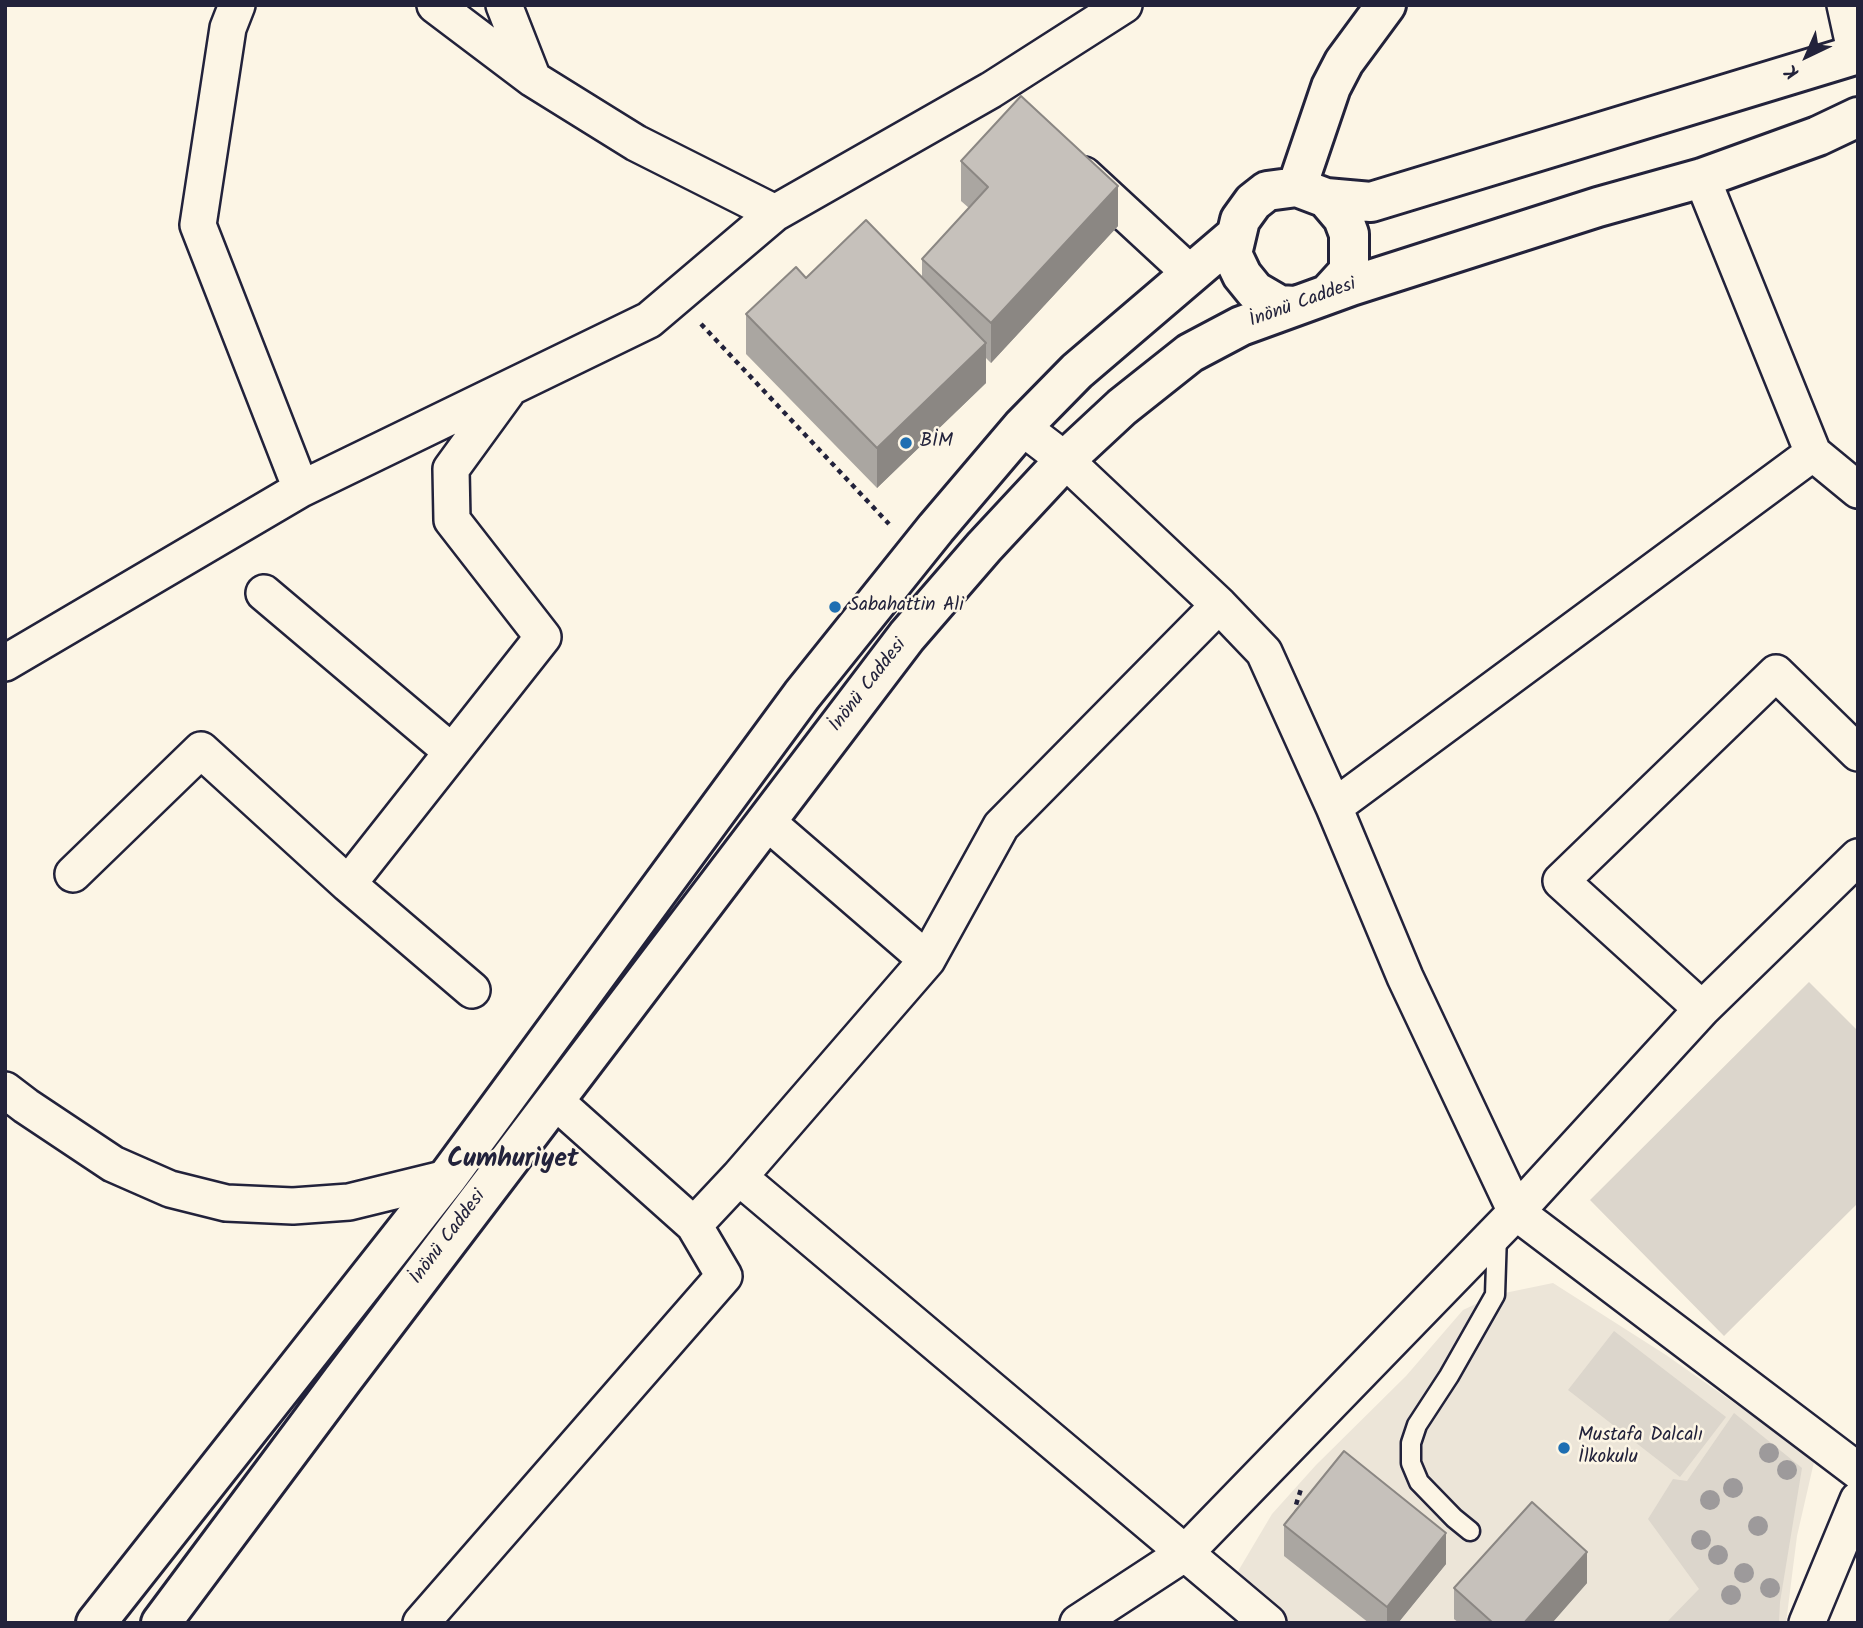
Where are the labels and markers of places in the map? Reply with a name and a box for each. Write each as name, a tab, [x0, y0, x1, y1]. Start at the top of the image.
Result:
place label: BİM	[920, 432, 953, 454]
marker: BİM	[898, 435, 914, 451]
place label: Sabahattin Ali	[849, 596, 964, 618]
marker: Sabahattin Ali	[827, 599, 843, 615]
place label: Mustafa Dalcalı İlkokulu	[1578, 1426, 1703, 1470]
marker: Mustafa Dalcalı İlkokulu	[1556, 1440, 1572, 1456]

